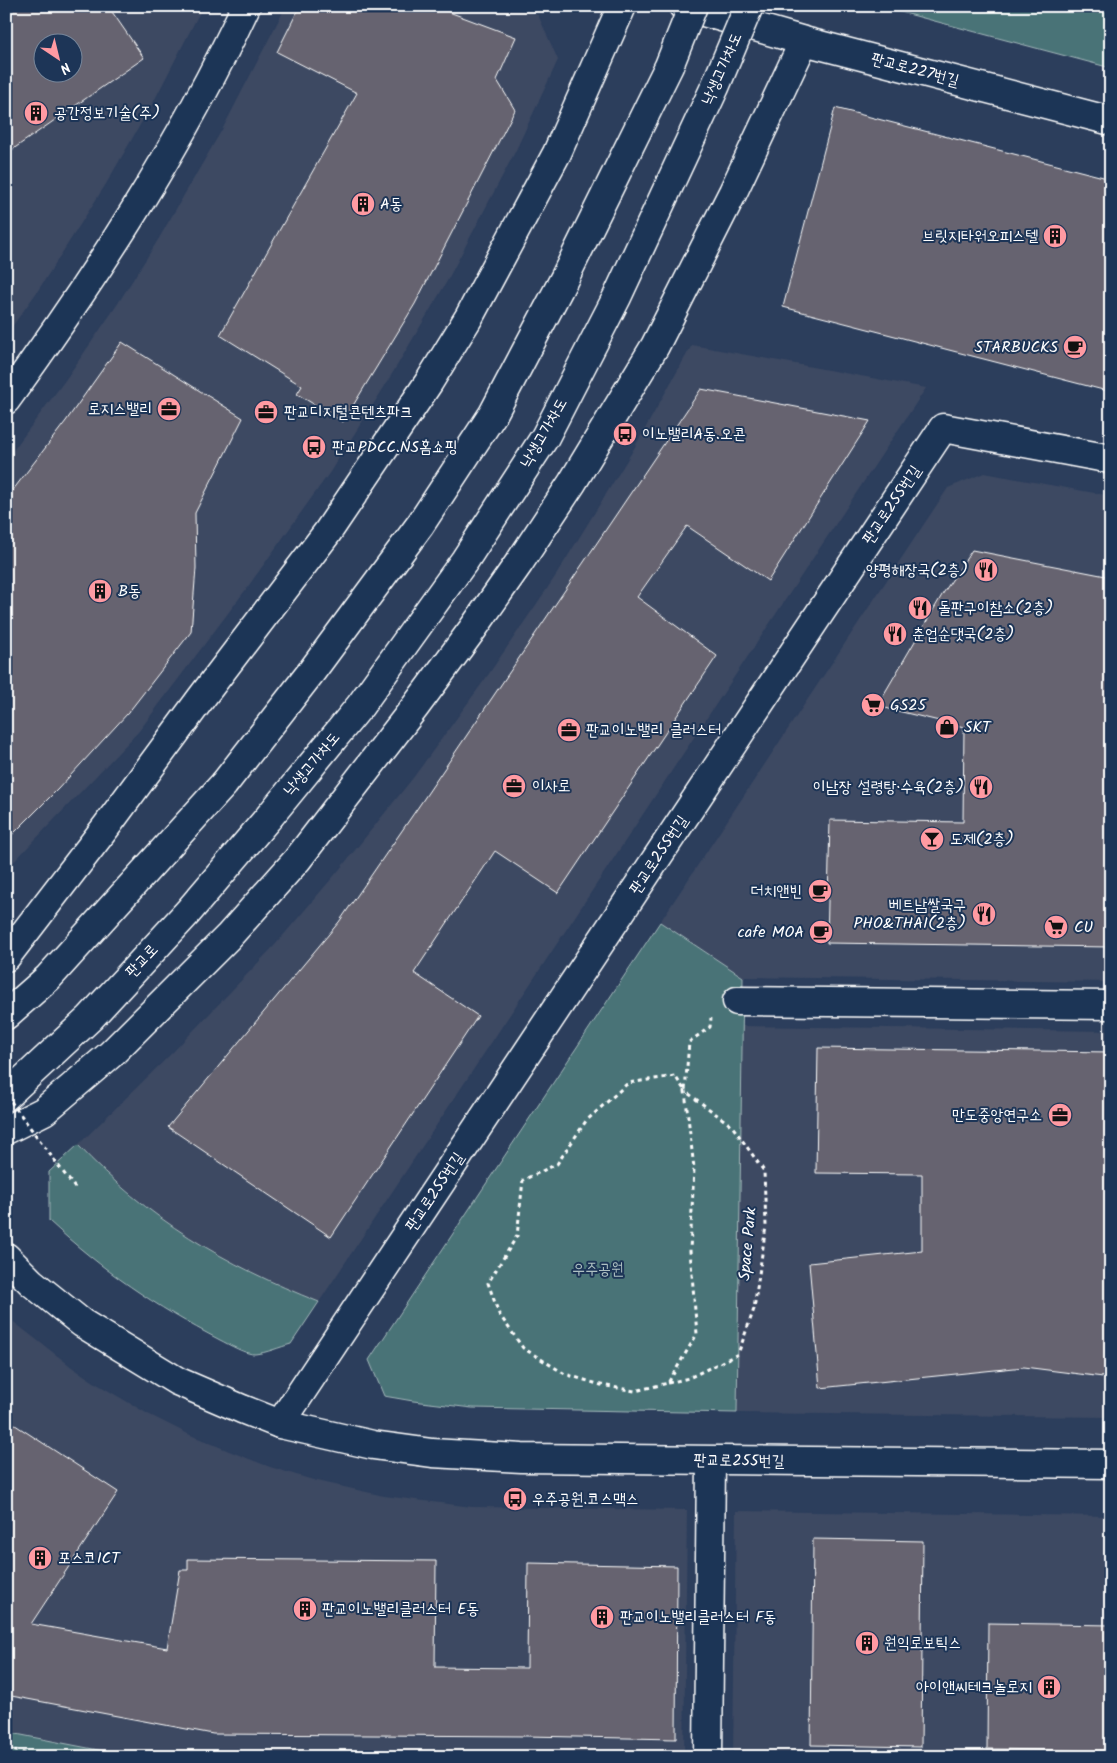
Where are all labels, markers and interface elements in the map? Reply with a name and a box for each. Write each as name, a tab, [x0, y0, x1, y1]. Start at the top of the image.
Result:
street label: 낙생고가차도	[695, 29, 749, 109]
north arrow	[32, 32, 82, 82]
street label: 판교로227번길	[868, 46, 962, 94]
text: N	[55, 56, 75, 79]
building icon: 공간정보기술(주)	[23, 100, 49, 126]
place label: 공간정보기술(주)	[54, 101, 160, 126]
building icon: A동	[350, 191, 376, 217]
place label: A동	[380, 192, 403, 217]
building icon: 브릿지타워오피스텔	[1042, 223, 1068, 249]
place label: 브릿지타워오피스텔	[922, 224, 1038, 249]
cafe icon: STARBUCKS	[1062, 334, 1088, 360]
place label: STARBUCKS	[975, 335, 1058, 360]
street label: 낙생고가차도	[514, 393, 574, 473]
office icon: 로지스밸리	[156, 396, 182, 422]
place label: 로지스밸리	[88, 397, 152, 422]
office icon: 판교디지털콘텐츠파크	[253, 399, 279, 425]
place label: 판교디지털콘텐츠파크	[284, 400, 413, 425]
bus stop icon: 이노밸리A동.오콘	[612, 421, 638, 447]
place label: 이노밸리A동.오콘	[642, 422, 746, 447]
bus stop icon: 판교PDCC.NS홈쇼핑	[301, 434, 327, 460]
place label: 판교PDCC.NS홈쇼핑	[332, 435, 458, 460]
street label: 판교로255번길	[856, 460, 928, 550]
restaurant icon: 양평해장국(2층)	[973, 557, 999, 583]
place label: 양평해장국(2층)	[866, 558, 968, 583]
building icon: B동	[87, 578, 113, 604]
place label: B동	[118, 579, 141, 604]
restaurant icon: 돌판구이참소(2층)	[907, 595, 933, 621]
place label: 돌판구이참소(2층)	[938, 596, 1053, 621]
restaurant icon: 춘업순댓국(2층)	[882, 621, 908, 647]
place label: 춘업순댓국(2층)	[912, 622, 1014, 647]
supermarket icon: GS25	[860, 692, 886, 718]
place label: GS25	[890, 693, 928, 718]
shop icon: SKT	[934, 714, 960, 740]
place label: SKT	[964, 715, 992, 740]
office icon: 판교이노밸리 클러스터	[556, 717, 582, 743]
place label: 판교이노밸리 클러스터	[586, 718, 721, 743]
street label: 낙생고가차도	[278, 726, 346, 802]
office icon: 이사로	[501, 773, 527, 799]
place label: 이사로	[532, 774, 571, 799]
restaurant icon: 이남장 설령탕·수육(2층)	[968, 774, 994, 800]
place label: 이남장 설령탕·수육(2층)	[813, 775, 964, 800]
street label: 판교로255번길	[623, 810, 695, 900]
bar icon: 도제(2층)	[919, 826, 945, 852]
place label: 도제(2층)	[950, 827, 1014, 852]
cafe icon: 더치앤빈	[807, 878, 833, 904]
place label: 더치앤빈	[751, 879, 802, 904]
place label: 베트남쌀국구 PHO&THAI(2층)	[854, 893, 966, 936]
restaurant icon: 베트남쌀국구 PHO&THAI(2층)	[971, 901, 997, 927]
supermarket icon: CU	[1043, 914, 1069, 940]
place label: CU	[1074, 915, 1094, 940]
cafe icon: cafe MOA	[808, 919, 834, 945]
place label: cafe MOA	[738, 920, 804, 945]
street label: 판교로	[120, 938, 164, 984]
office icon: 만도중앙연구소	[1047, 1102, 1073, 1128]
place label: 만도중앙연구소	[952, 1103, 1042, 1128]
street label: 판교로255번길	[399, 1147, 471, 1237]
street label: Space Park	[732, 1206, 764, 1282]
park label: 우주공원	[572, 1257, 624, 1282]
street label: 판교로255번길	[693, 1448, 785, 1474]
bus stop icon: 우주공원.코스맥스	[502, 1486, 528, 1512]
place label: 우주공원.코스맥스	[532, 1487, 639, 1512]
building icon: 포스코ICT	[27, 1545, 53, 1571]
place label: 포스코ICT	[58, 1546, 121, 1571]
building icon: 판교이노밸리클러스터 E동	[292, 1596, 318, 1622]
place label: 판교이노밸리클러스터 E동	[322, 1597, 479, 1622]
building icon: 판교이노밸리클러스터 F동	[589, 1604, 615, 1630]
place label: 판교이노밸리클러스터 F동	[620, 1605, 776, 1630]
building icon: 원익로보틱스	[854, 1630, 880, 1656]
place label: 원익로보틱스	[884, 1631, 961, 1656]
building icon: 아이앤씨테크놀로지	[1036, 1674, 1062, 1700]
place label: 아이앤씨테크놀로지	[916, 1675, 1032, 1700]

